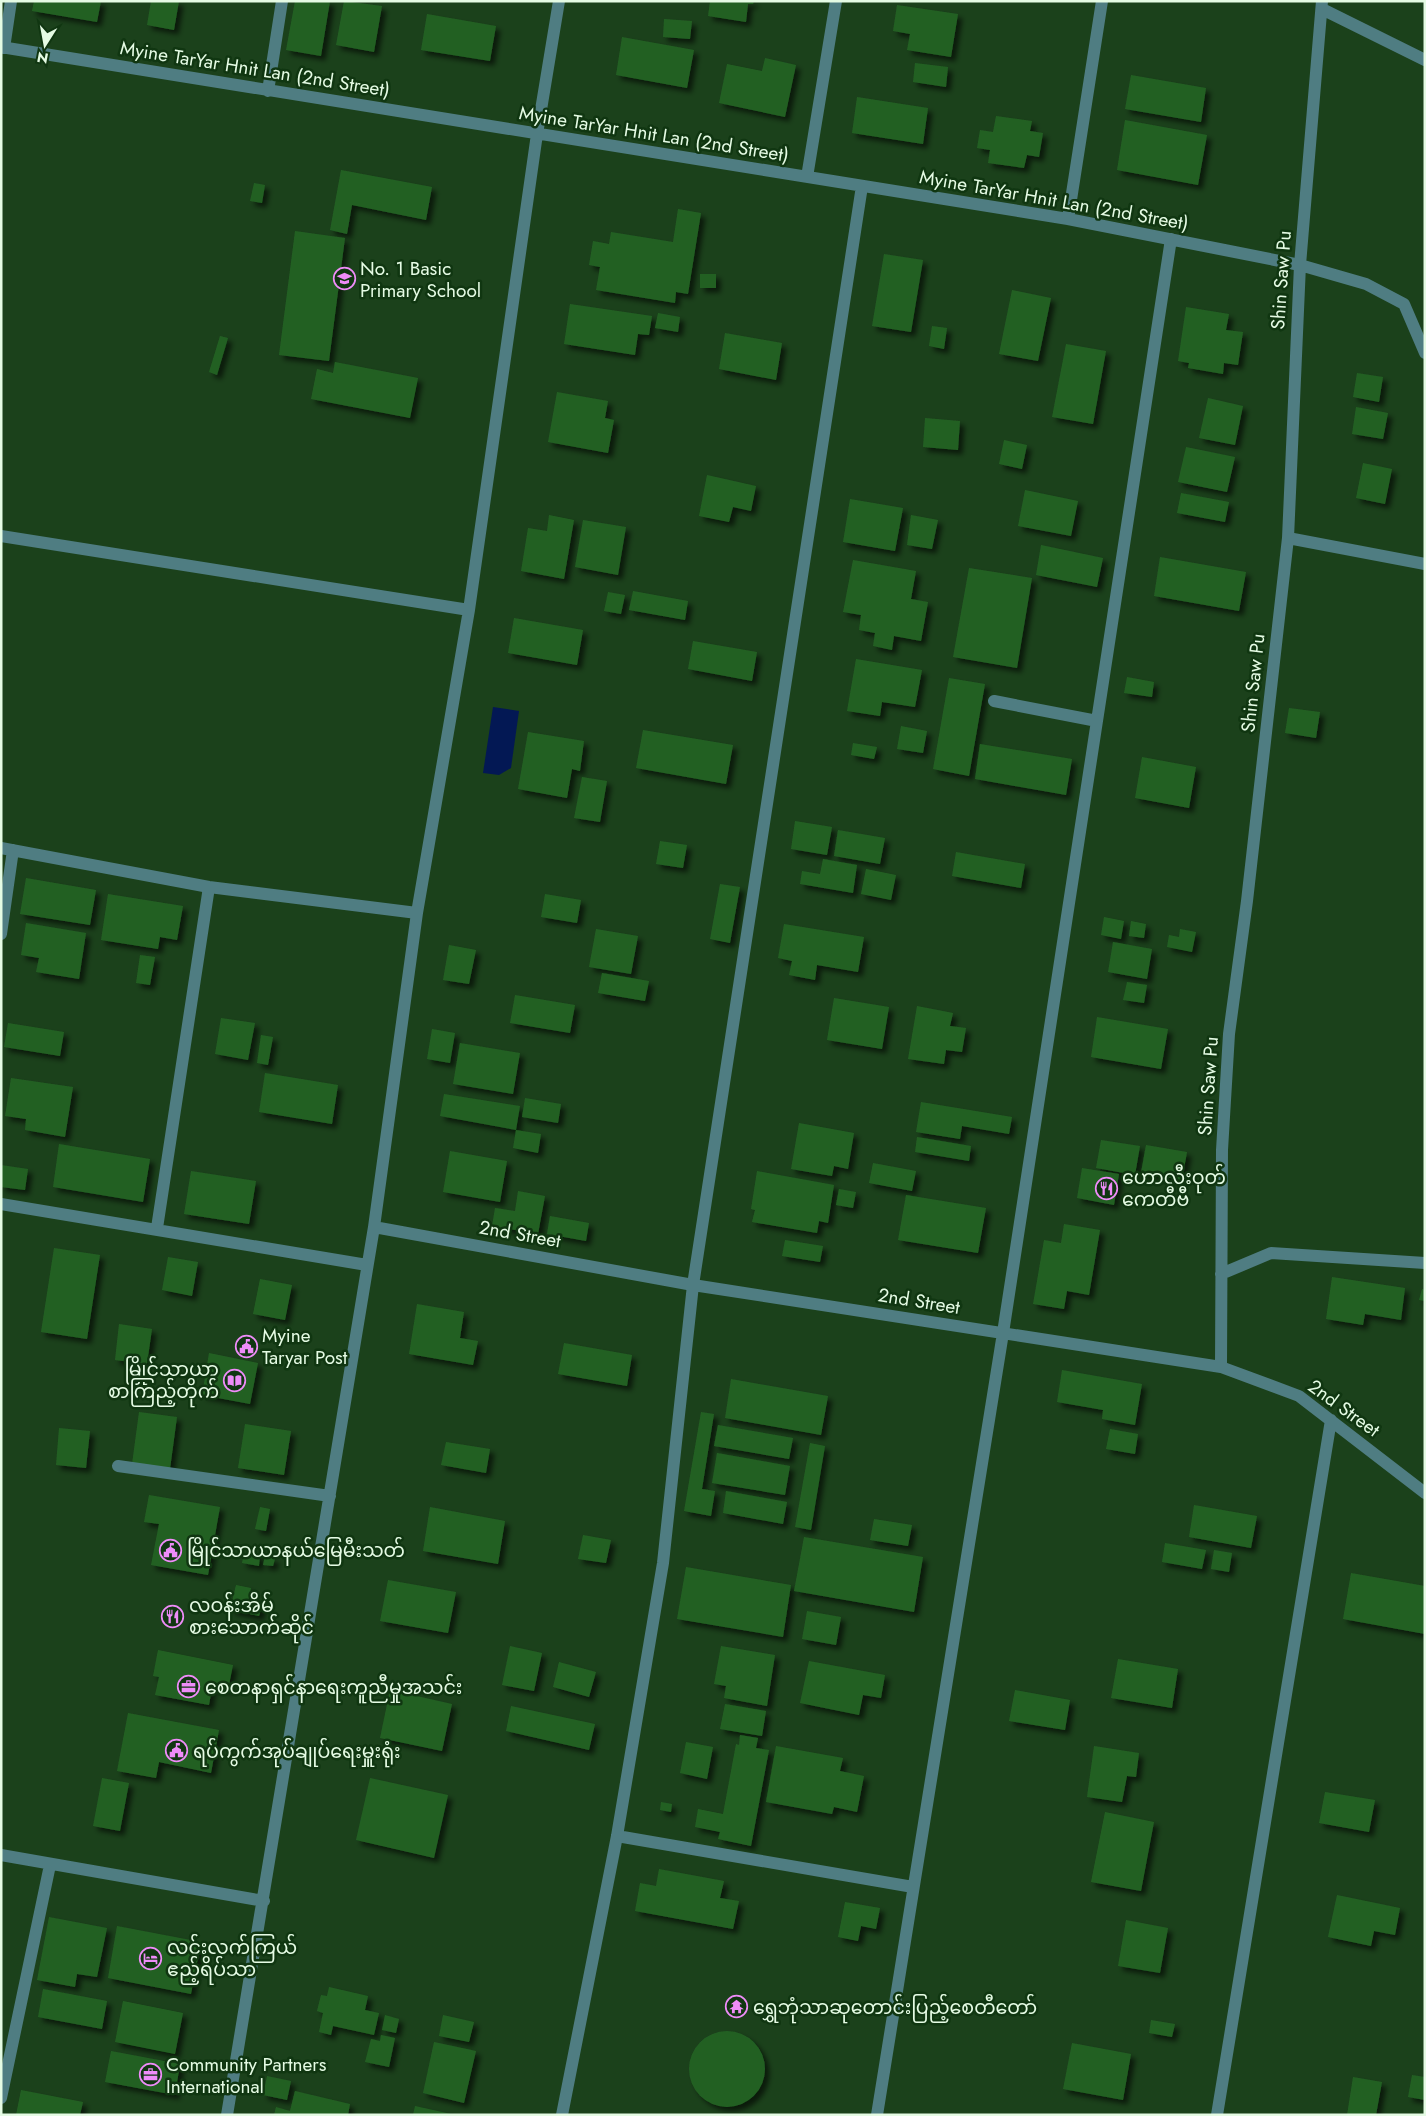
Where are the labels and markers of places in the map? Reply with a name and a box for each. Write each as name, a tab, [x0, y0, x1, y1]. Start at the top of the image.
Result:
place label: No. 1 Basic Primary School	[360, 255, 481, 304]
school or university icon: No. 1 Basic Primary School	[332, 267, 356, 291]
place label: ဟောလီးဝုတ် ကေတီဗီ	[1122, 1163, 1226, 1213]
restaurant icon: ဟောလီးဝုတ် ကေတီဗီ	[1094, 1176, 1118, 1200]
place label: Myine Taryar Post	[262, 1322, 348, 1371]
public building icon: Myine Taryar Post	[234, 1334, 258, 1358]
place label: မြိုင်သာယာ စာကြည့်တိုက်	[108, 1355, 219, 1408]
library icon: မြိုင်သာယာ စာကြည့်တိုက်	[223, 1368, 247, 1392]
place label: မြိုင်သာယာနယ်မြေမီးသတ်	[187, 1536, 405, 1566]
public building icon: မြိုင်သာယာနယ်မြေမီးသတ်	[159, 1538, 183, 1562]
place label: လဝန်းအိမ် စားသောက်ဆိုင်	[189, 1591, 314, 1644]
restaurant icon: လဝန်းအိမ် စားသောက်ဆိုင်	[161, 1604, 185, 1628]
place label: စေတနာရှင်နာရေးကူညီမှုအသင်း	[205, 1673, 462, 1704]
office icon: စေတနာရှင်နာရေးကူညီမှုအသင်း	[177, 1675, 201, 1699]
place label: ရပ်ကွက်အုပ်ချုပ်ရေးမှူးရုံး	[193, 1737, 401, 1768]
public building icon: ရပ်ကွက်အုပ်ချုပ်ရေးမှူးရုံး	[165, 1739, 189, 1763]
place label: လင်းလက်ကြယ် ဧည့်ရိပ်သာ	[167, 1933, 297, 1985]
hotel icon: လင်းလက်ကြယ် ဧည့်ရိပ်သာ	[139, 1946, 163, 1970]
place label: ရွှေဘုံသာဆုတောင်းပြည့်စေတီတော်	[753, 1993, 1037, 2024]
temple icon: ရွှေဘုံသာဆုတောင်းပြည့်စေတီတော်	[725, 1995, 749, 2019]
place label: Community Partners International	[166, 2051, 327, 2100]
office icon: Community Partners International	[138, 2063, 162, 2087]

